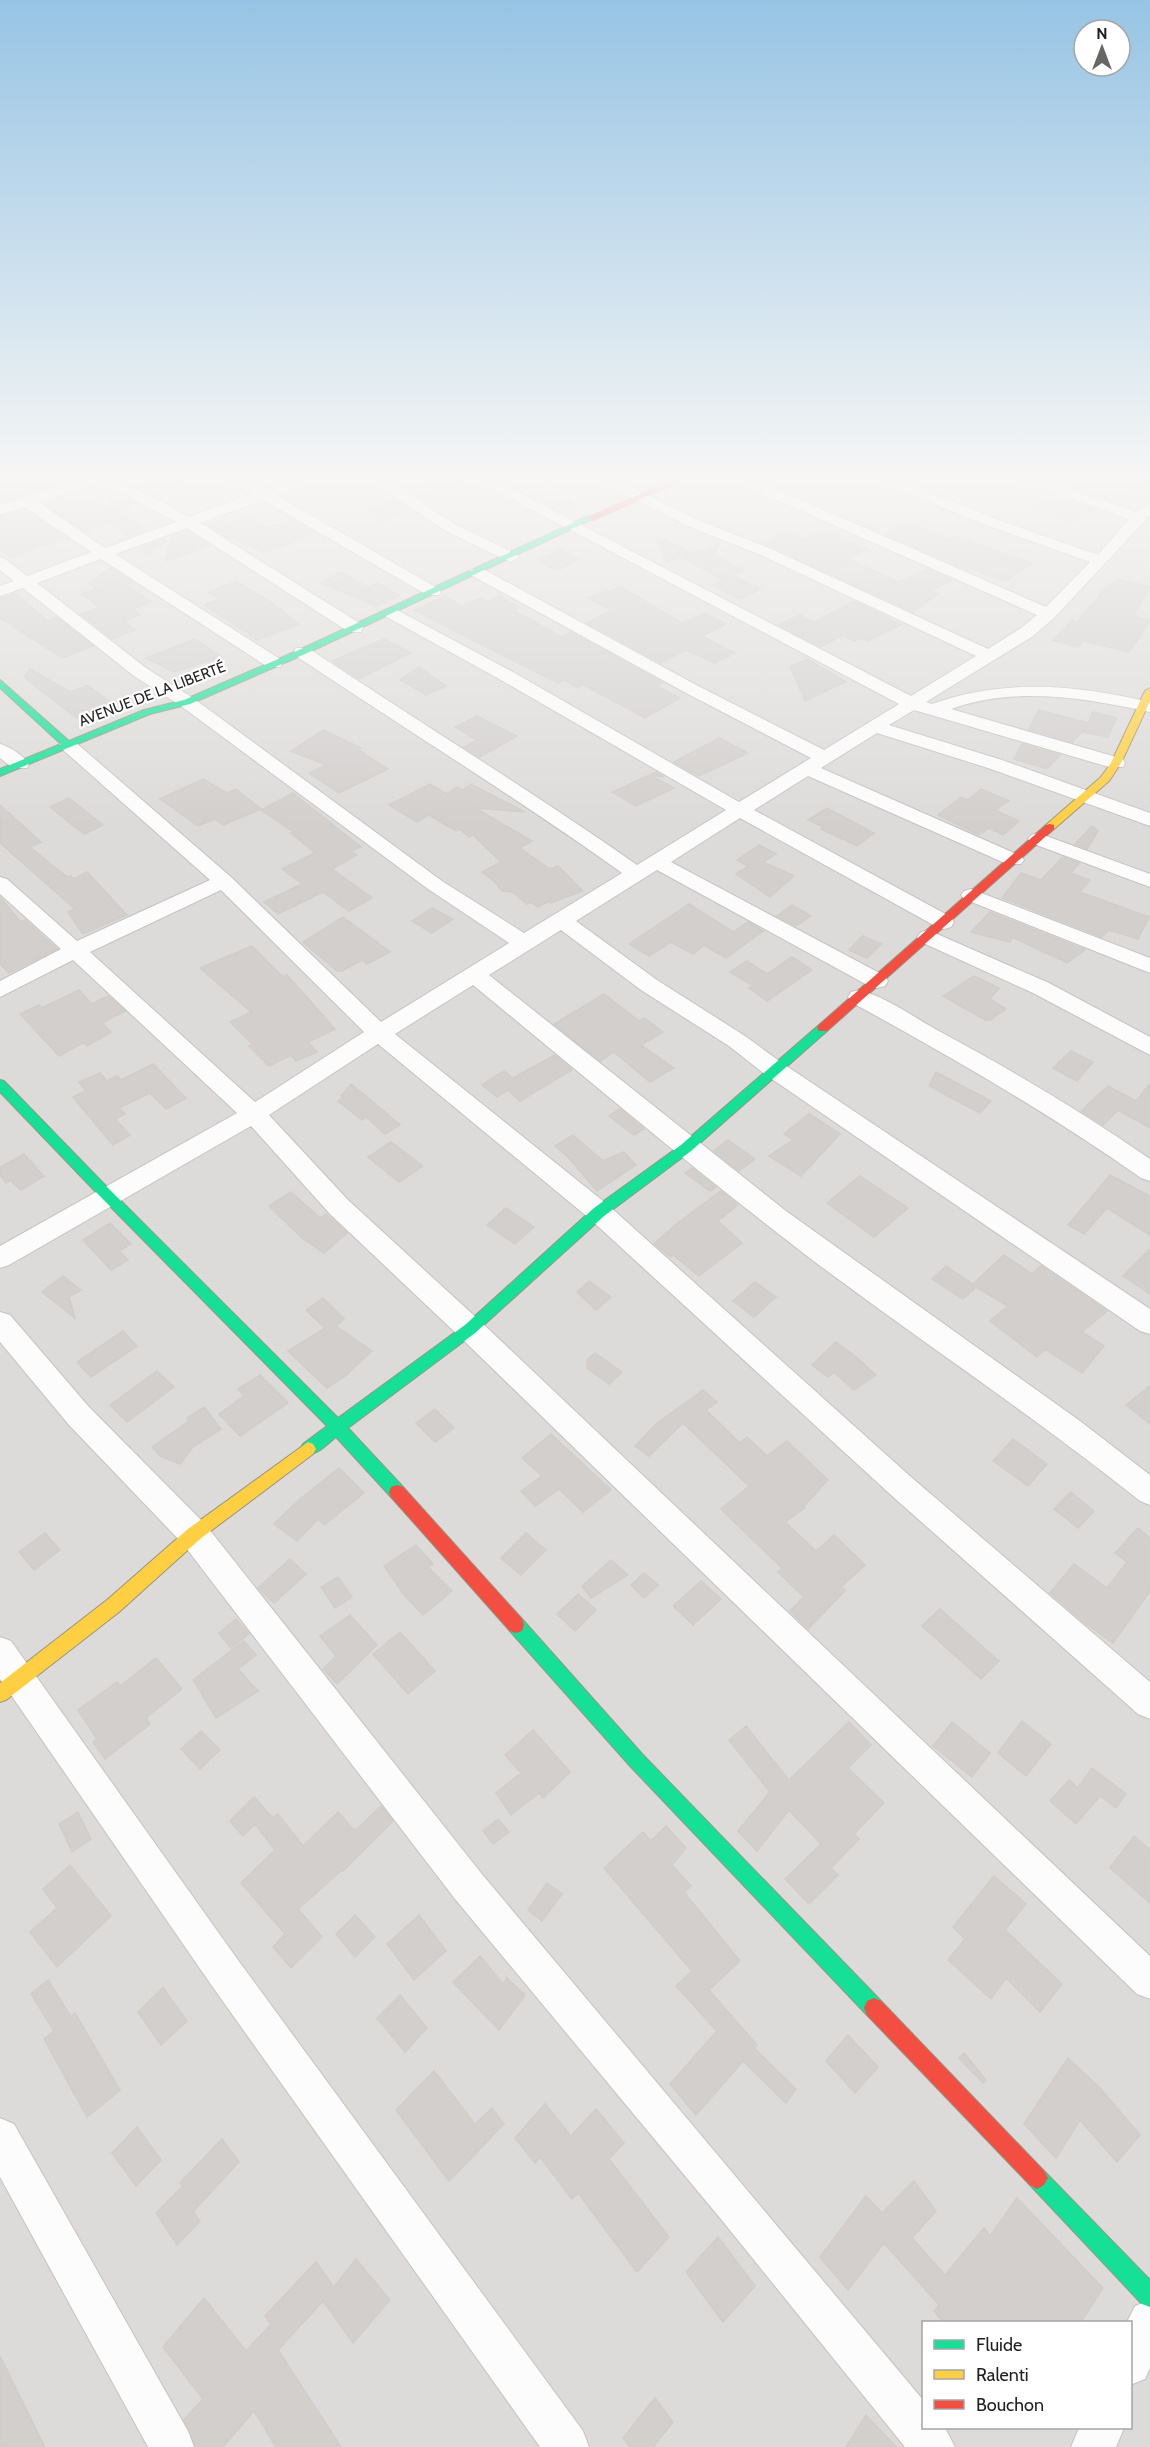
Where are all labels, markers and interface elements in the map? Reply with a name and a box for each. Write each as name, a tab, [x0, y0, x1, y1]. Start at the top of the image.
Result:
north arrow	[1072, 18, 1132, 78]
text: N	[1096, 24, 1108, 43]
street label: AVENUE DE LA LIBERTÉ	[76, 657, 228, 730]
legend	[922, 2321, 1132, 2429]
text: Fluide	[976, 2334, 1022, 2356]
text: Ralenti	[976, 2364, 1029, 2386]
text: Bouchon	[976, 2394, 1044, 2416]

